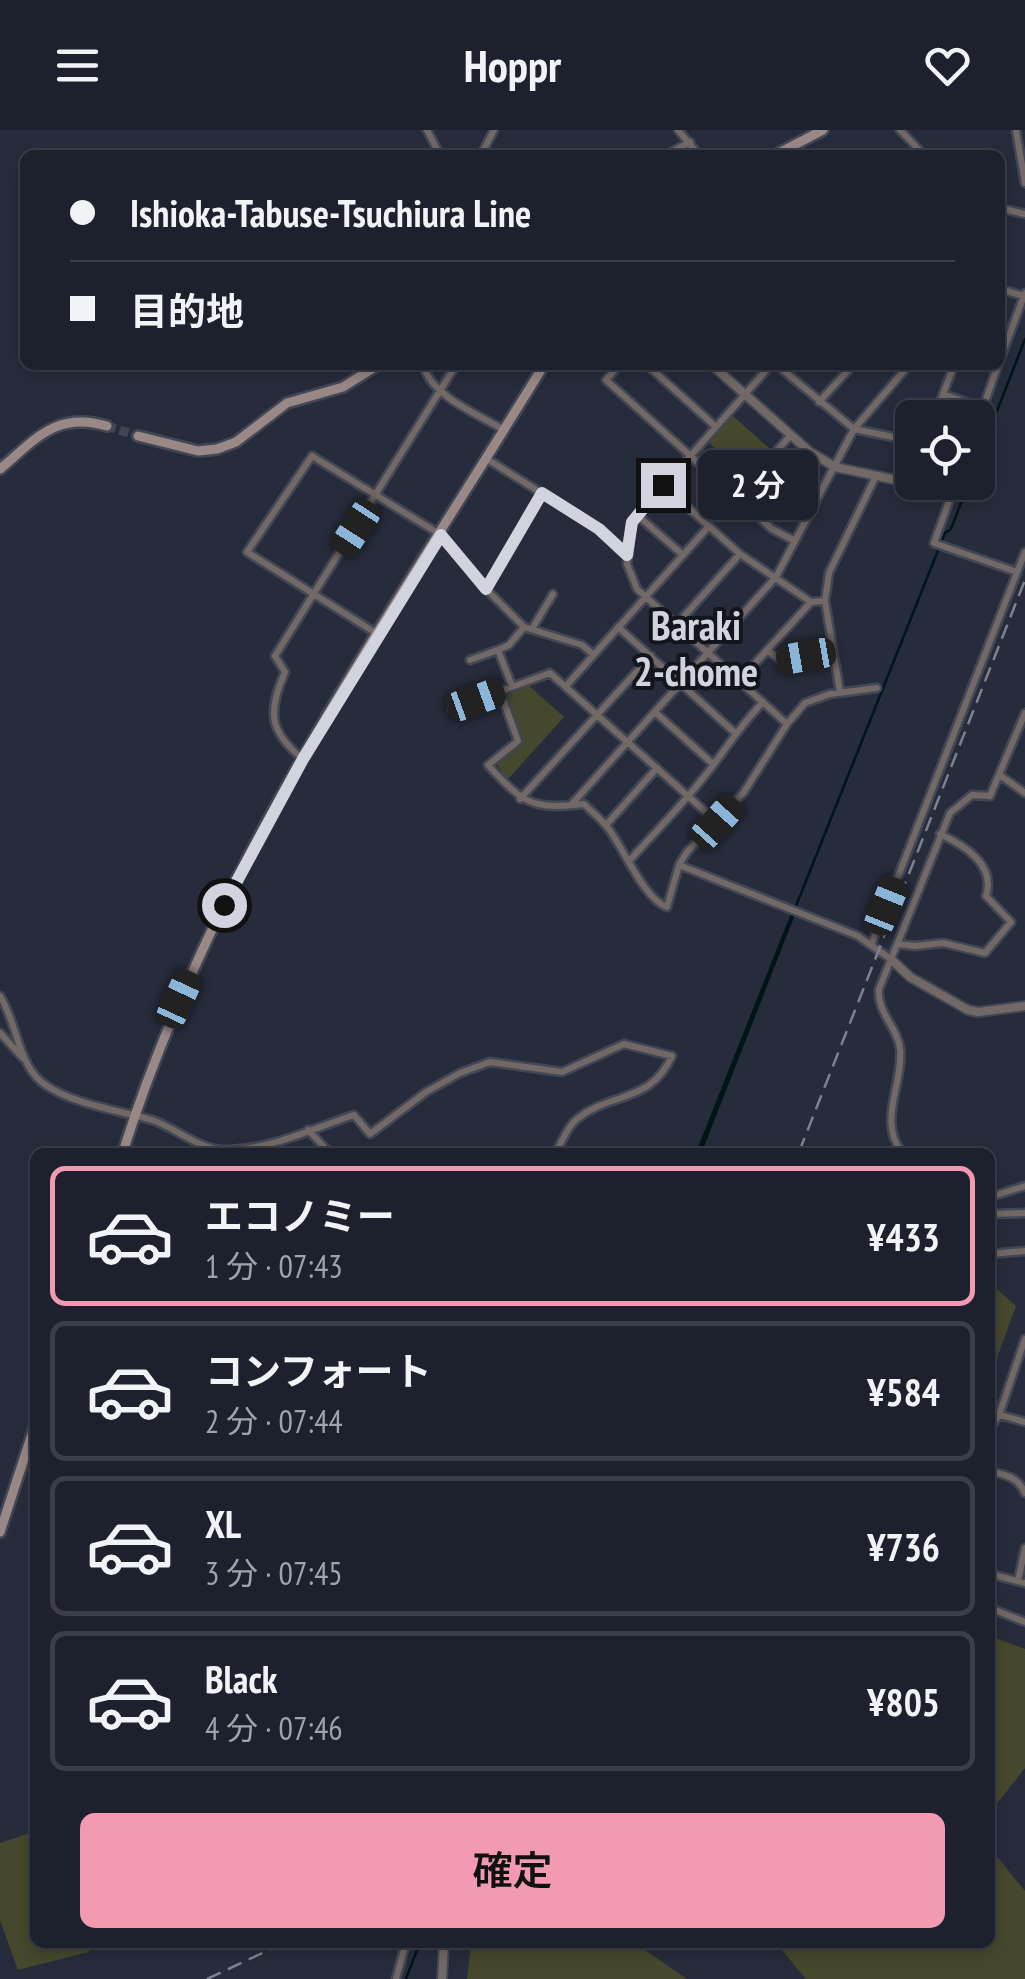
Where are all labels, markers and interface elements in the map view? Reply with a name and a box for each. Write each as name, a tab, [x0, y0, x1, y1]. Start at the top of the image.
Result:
text: Hoppr	[464, 36, 561, 94]
icon: menu	[50, 38, 105, 93]
icon: heart	[920, 38, 975, 93]
text: Ishioka-Tabuse-Tsuchiura Line	[130, 188, 531, 237]
text: 目的地	[130, 286, 244, 335]
map controls	[895, 400, 995, 500]
button: locate	[895, 400, 995, 500]
callout: 2 分	[698, 450, 818, 520]
route end	[641, 463, 686, 508]
text: 2 分	[731, 464, 785, 506]
car	[327, 495, 385, 561]
district label: Baraki 2-chome	[634, 599, 758, 697]
car	[774, 636, 838, 676]
car	[443, 676, 509, 724]
car	[686, 790, 748, 854]
car	[861, 873, 911, 939]
route start	[202, 883, 247, 928]
car	[153, 965, 205, 1033]
icon: car	[85, 1191, 175, 1281]
text: エコノミー	[205, 1191, 395, 1240]
text: ¥433	[867, 1212, 940, 1261]
text: 1 分 · 07:43	[205, 1245, 343, 1287]
icon: car	[85, 1346, 175, 1436]
text: コンフォート	[205, 1346, 432, 1395]
text: ¥584	[867, 1367, 940, 1416]
text: 2 分 · 07:44	[205, 1400, 343, 1442]
text: XL	[205, 1499, 241, 1548]
icon: car	[85, 1501, 175, 1591]
text: ¥736	[867, 1522, 940, 1571]
text: 3 分 · 07:45	[205, 1552, 343, 1594]
text: Black	[205, 1654, 278, 1703]
icon: car	[85, 1656, 175, 1746]
text: ¥805	[867, 1677, 940, 1726]
text: 4 分 · 07:46	[205, 1707, 343, 1749]
button: 確定	[80, 1813, 945, 1928]

